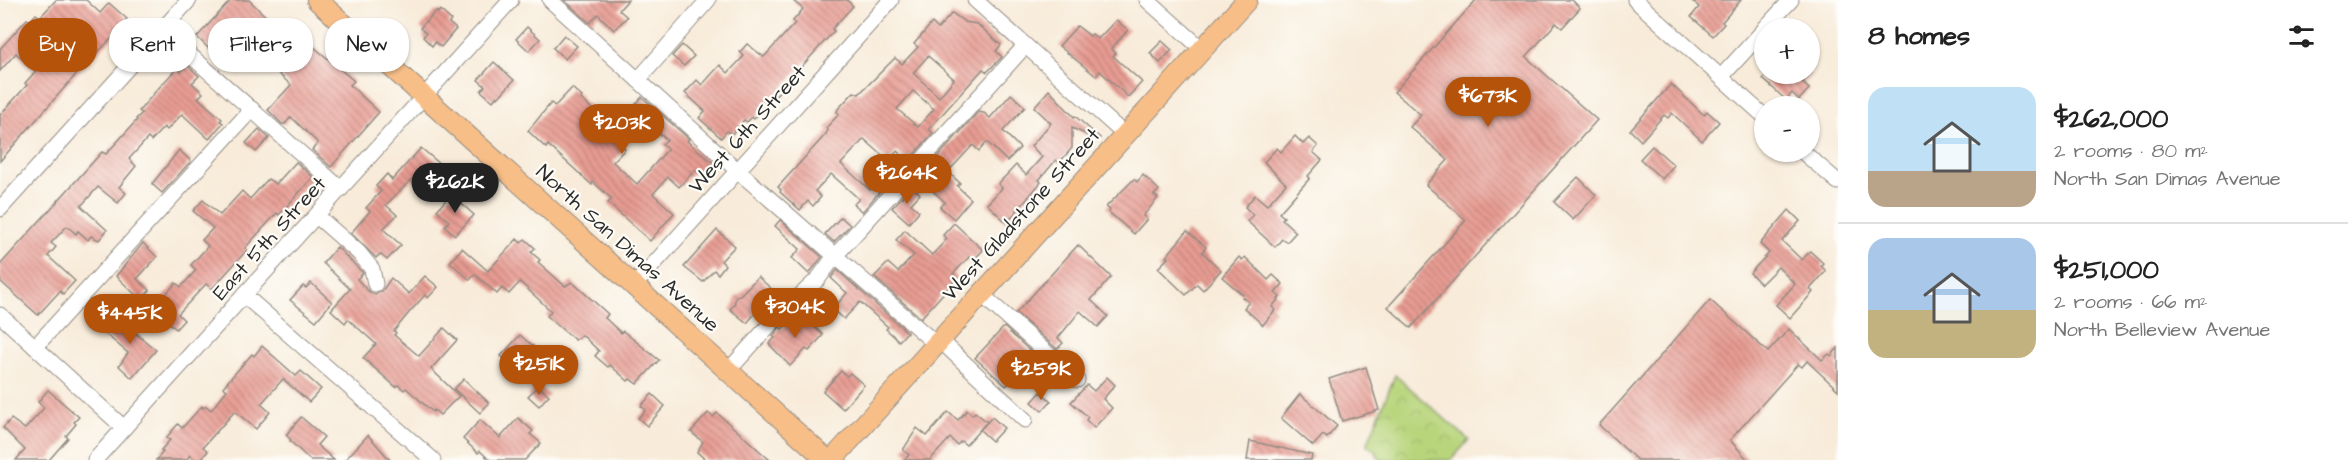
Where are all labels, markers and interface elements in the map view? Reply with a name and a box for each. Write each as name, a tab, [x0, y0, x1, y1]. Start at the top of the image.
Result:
chip: Buy	[18, 18, 97, 72]
chip: Rent	[109, 18, 196, 72]
chip: Filters	[208, 18, 313, 72]
chip: New	[325, 18, 409, 72]
map controls	[1754, 18, 1820, 162]
button: +	[1754, 18, 1820, 84]
text: 8 homes	[1868, 18, 1970, 54]
icon: filters	[2285, 20, 2318, 53]
street label: West 6th Street	[682, 58, 813, 200]
pin: $673K	[1446, 77, 1530, 128]
text: $673K	[1459, 82, 1517, 110]
button: −	[1754, 96, 1820, 162]
text: $262,000	[2054, 101, 2168, 137]
pin: $203K	[580, 104, 664, 155]
text: $203K	[593, 109, 651, 137]
icon: home	[1916, 111, 1988, 183]
street label: West Gladstone Street	[936, 121, 1107, 307]
text: 2 rooms · 80 m²	[2054, 137, 2208, 165]
pin: $264K	[865, 154, 949, 205]
street label: North San Dimas Avenue	[530, 158, 726, 339]
text: $264K	[877, 159, 937, 187]
pin: $262K	[413, 163, 497, 214]
text: North San Dimas Avenue	[2054, 165, 2281, 193]
text: $262K	[426, 168, 484, 196]
street label: East 5th Street	[206, 170, 333, 307]
text: $251,000	[2054, 252, 2159, 288]
icon: home	[1916, 262, 1988, 334]
pin: $304K	[753, 288, 837, 339]
text: 2 rooms · 66 m²	[2054, 288, 2208, 316]
text: $304K	[765, 293, 825, 321]
pin: $445K	[88, 294, 172, 345]
text: $445K	[98, 299, 162, 327]
text: North Belleview Avenue	[2054, 316, 2270, 344]
pin: $251K	[497, 345, 581, 396]
text: $251K	[513, 350, 565, 378]
pin: $259K	[999, 350, 1083, 401]
text: $259K	[1011, 355, 1071, 383]

